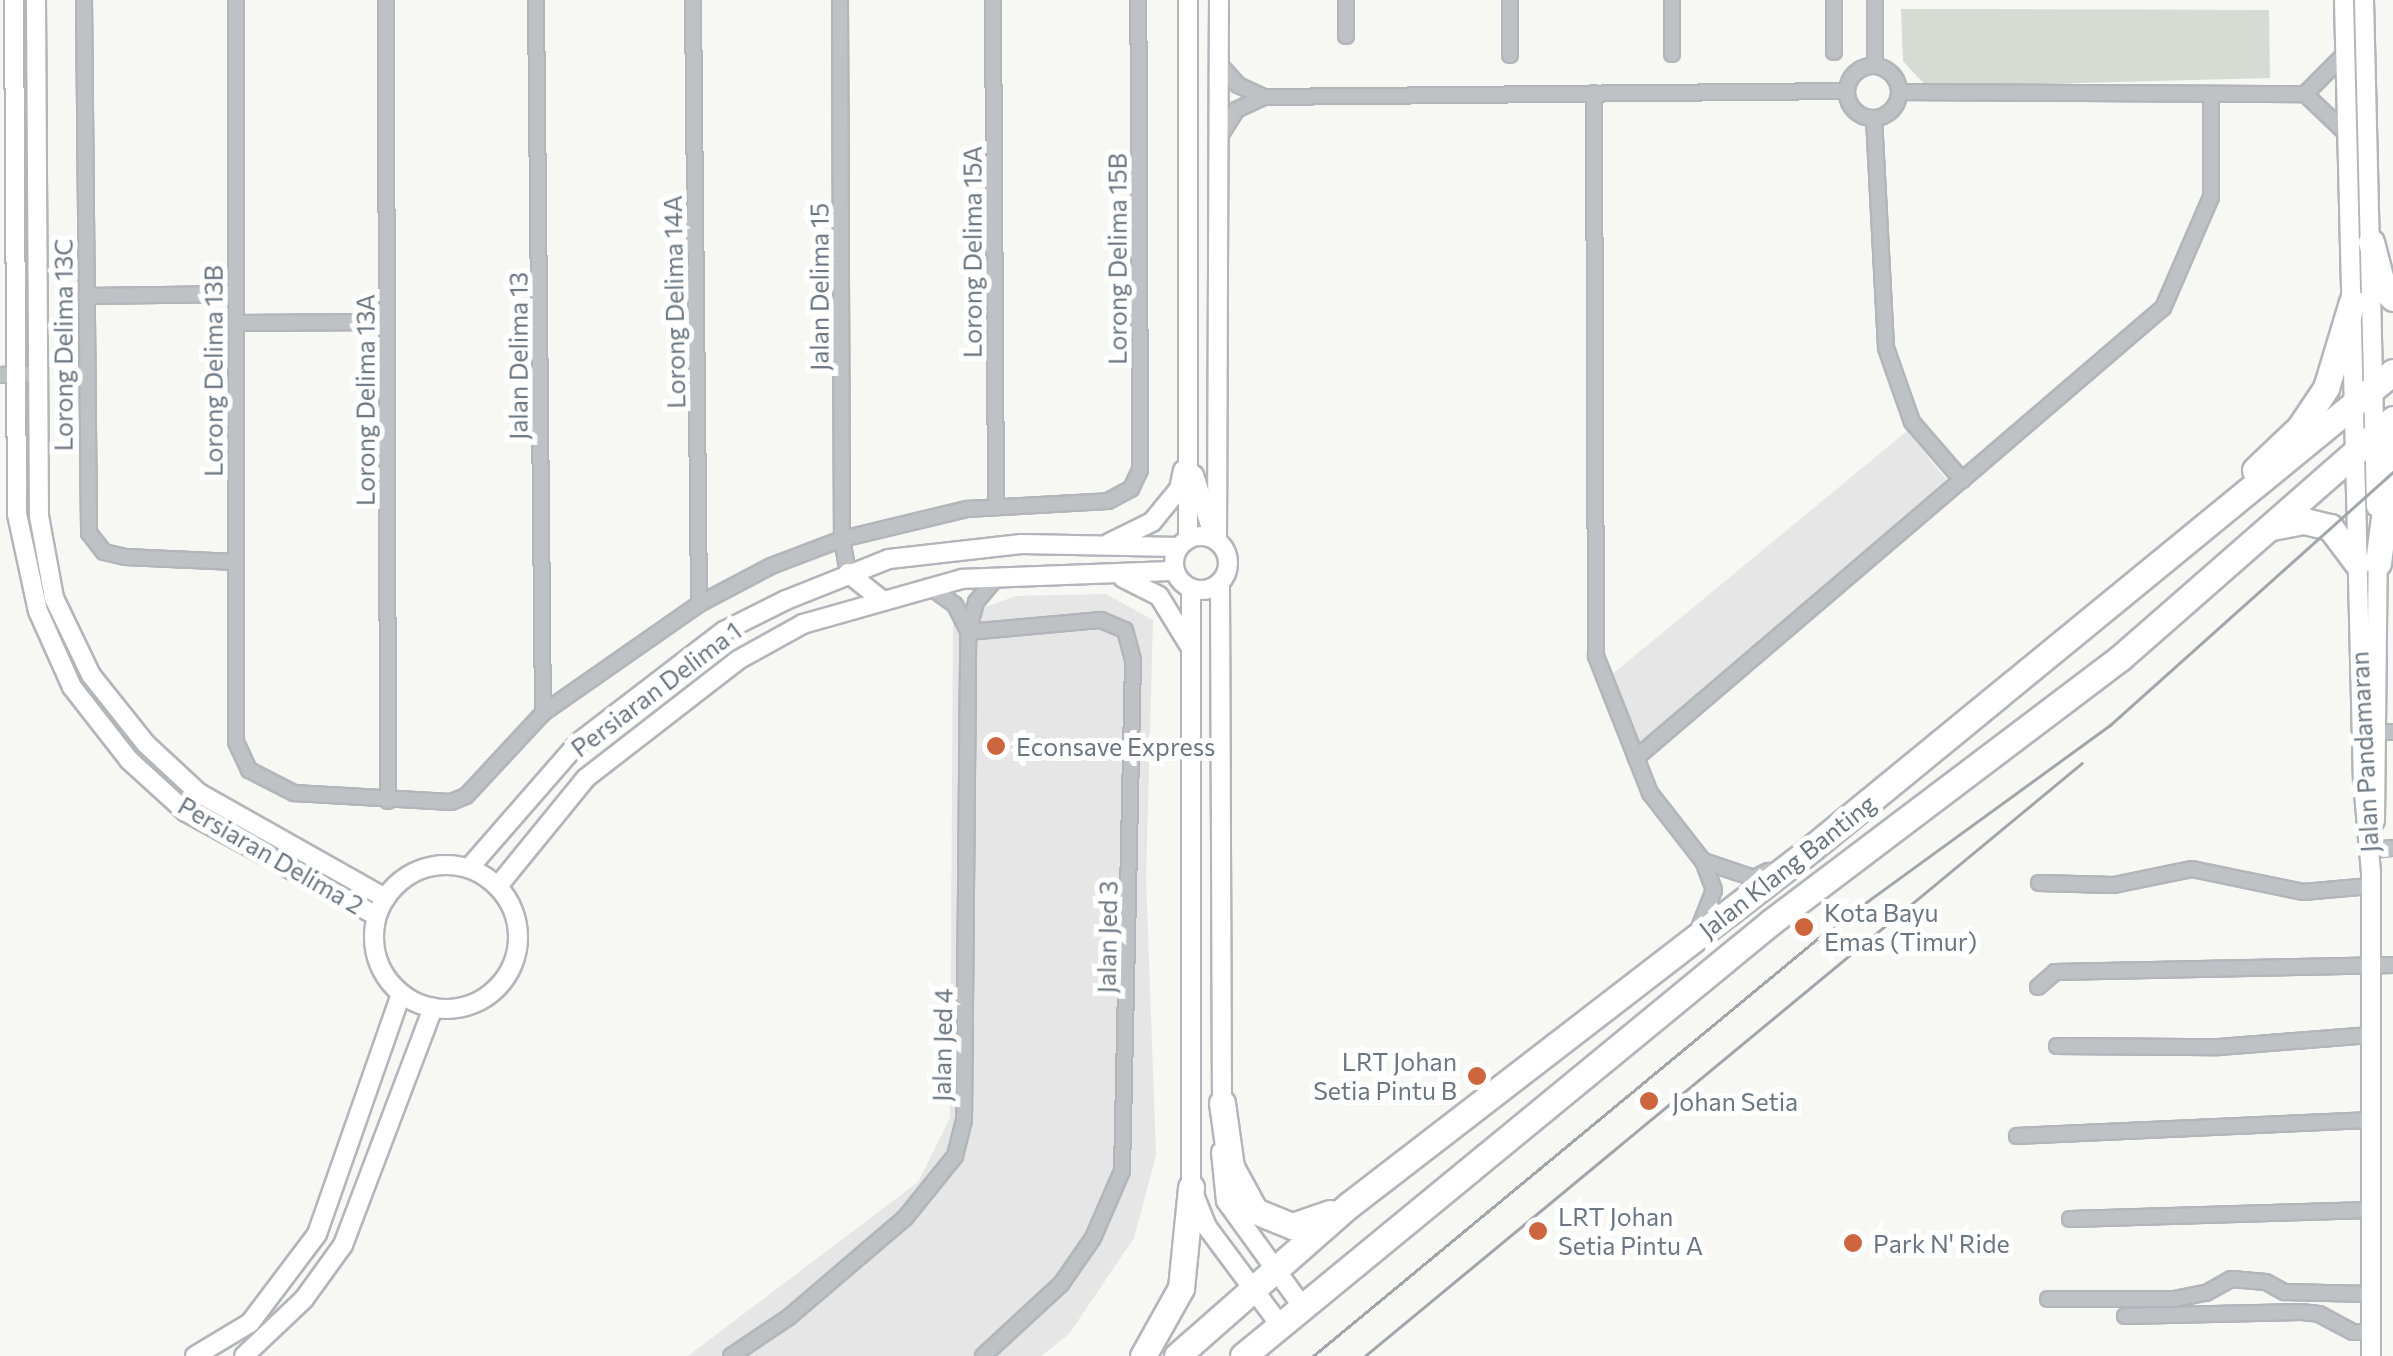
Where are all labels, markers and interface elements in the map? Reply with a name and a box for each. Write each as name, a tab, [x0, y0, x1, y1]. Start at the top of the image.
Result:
street label: Lorong Delima 15A	[957, 146, 987, 358]
street label: Lorong Delima 15B	[1102, 153, 1132, 365]
street label: Lorong Delima 14A	[657, 195, 691, 409]
street label: Jalan Delima 15	[804, 203, 834, 371]
street label: Lorong Delima 13C	[48, 239, 78, 451]
street label: Lorong Delima 13B	[198, 265, 228, 477]
street label: Jalan Delima 13	[503, 272, 533, 440]
street label: Lorong Delima 13A	[350, 294, 380, 506]
street label: Persiaran Delima 1	[565, 615, 747, 763]
street label: Jalan Pandamaran	[2344, 651, 2384, 853]
place label: Econsave Express	[1016, 731, 1215, 761]
marker: Econsave Express	[985, 735, 1007, 757]
street label: Jalan Klang Banting	[1693, 788, 1881, 944]
street label: Persiaran Delima 2	[173, 790, 369, 920]
street label: Jalan Jed 3	[1091, 880, 1123, 994]
place label: Kota Bayu Emas (Timur)	[1824, 898, 1977, 957]
marker: Kota Bayu Emas (Timur)	[1793, 916, 1815, 938]
street label: Jalan Jed 4	[926, 988, 958, 1102]
place label: LRT Johan Setia Pintu B	[1313, 1047, 1457, 1106]
marker: LRT Johan Setia Pintu B	[1466, 1065, 1488, 1087]
place label: Johan Setia	[1672, 1086, 1798, 1116]
marker: Johan Setia	[1636, 1088, 1662, 1114]
place label: LRT Johan Setia Pintu A	[1558, 1202, 1703, 1261]
marker: LRT Johan Setia Pintu A	[1527, 1220, 1549, 1242]
place label: Park N' Ride	[1873, 1228, 2010, 1258]
marker: Park N' Ride	[1842, 1232, 1864, 1254]

